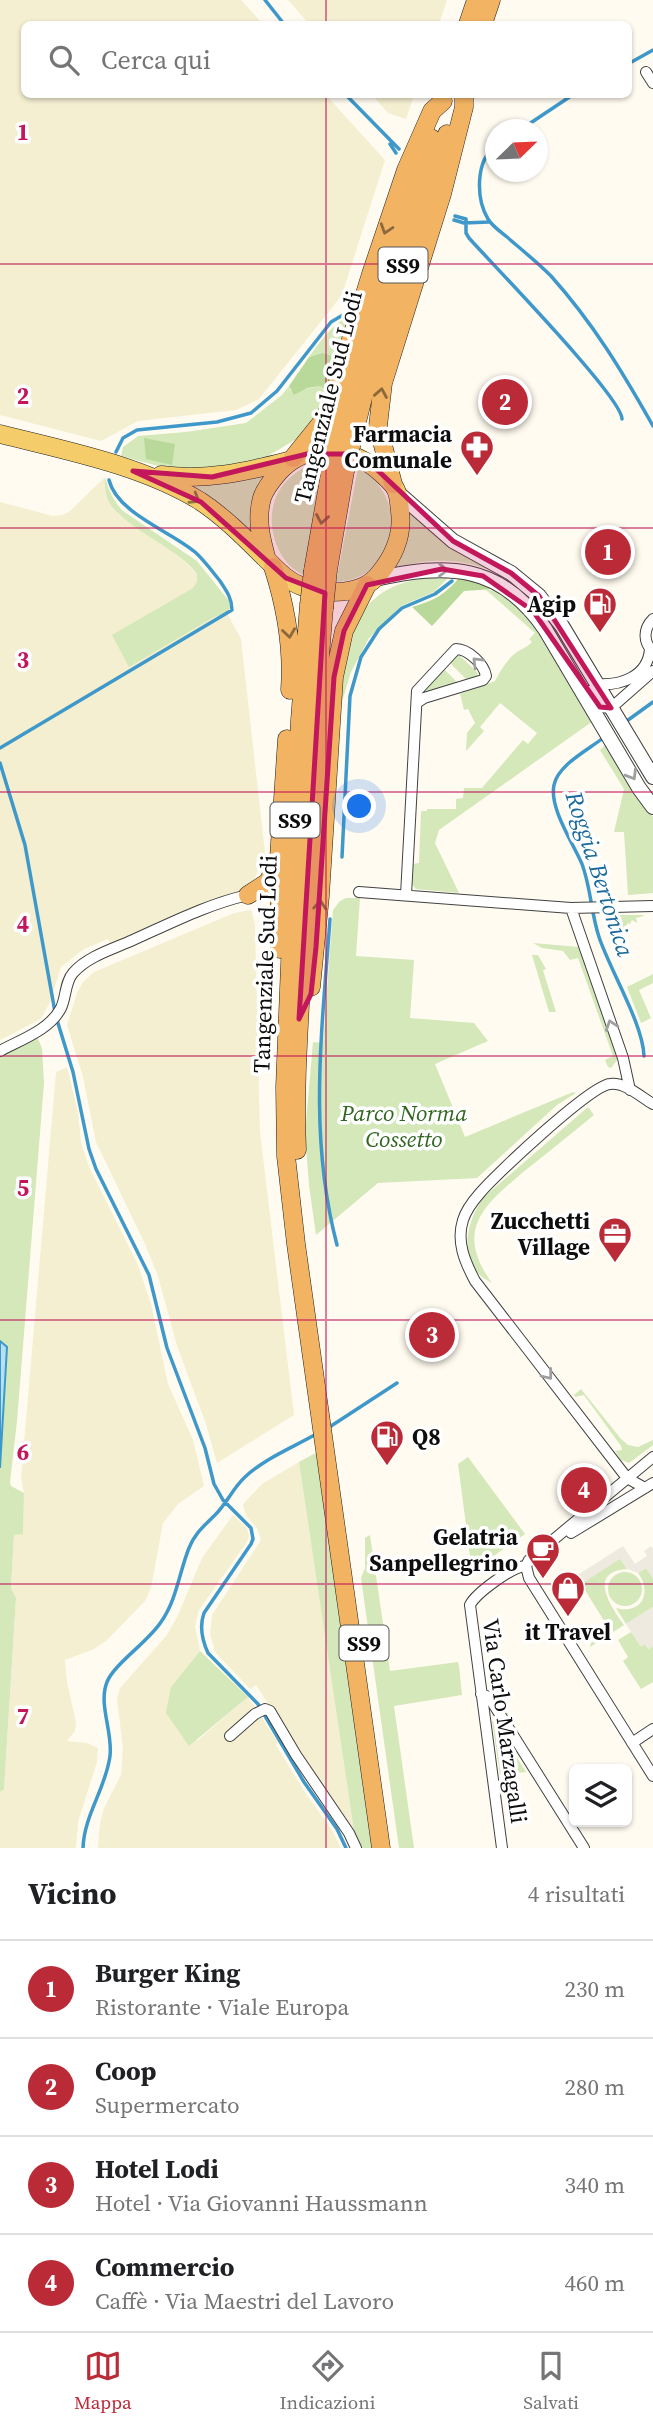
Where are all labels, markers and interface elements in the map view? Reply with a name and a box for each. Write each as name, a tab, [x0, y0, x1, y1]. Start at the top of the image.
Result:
search box	[21, 21, 632, 98]
icon: search	[45, 41, 83, 79]
text: Cerca qui	[101, 42, 211, 78]
text: 1	[17, 116, 29, 148]
north arrow	[485, 119, 548, 182]
one-way arrow	[379, 223, 394, 235]
road number: SS9	[378, 247, 428, 282]
street label: Tangenziale Sud Lodi	[286, 287, 370, 507]
pin: 2	[482, 376, 528, 428]
text: 2	[17, 380, 29, 412]
one-way arrow	[373, 387, 388, 399]
place label: Farmacia Comunale	[344, 418, 453, 476]
pharmacy icon: Farmacia Comunale	[458, 428, 496, 477]
one-way arrow	[187, 491, 200, 504]
one-way arrow	[315, 513, 330, 525]
pin: 1	[585, 526, 631, 578]
one-way arrow	[437, 562, 448, 577]
fuel station icon: Agip	[581, 585, 619, 634]
place label: Agip	[527, 588, 576, 620]
one-way arrow	[281, 627, 296, 639]
text: 3	[17, 644, 29, 676]
one-way arrow	[472, 657, 485, 670]
one-way arrow	[623, 767, 636, 780]
water label: Roggia Bertonica	[557, 786, 642, 961]
your location	[342, 789, 376, 823]
road number: SS9	[270, 802, 320, 838]
street label: Tangenziale Sud Lodi	[245, 854, 285, 1074]
one-way arrow	[312, 899, 327, 910]
text: 4	[17, 908, 29, 940]
one-way arrow	[605, 1019, 619, 1031]
park label: Parco Norma Cossetto	[340, 1097, 467, 1155]
text: 5	[17, 1172, 29, 1204]
place label: Zucchetti Village	[491, 1205, 590, 1263]
office icon: Zucchetti Village	[596, 1215, 634, 1264]
pin: 3	[409, 1309, 455, 1361]
one-way arrow	[539, 1367, 552, 1379]
fuel station icon: Q8	[368, 1418, 406, 1467]
place label: Q8	[412, 1421, 441, 1453]
text: 6	[17, 1436, 29, 1468]
pin: 4	[561, 1464, 607, 1516]
place label: Gelatria Sanpellegrino	[369, 1521, 519, 1579]
cafe icon: Gelatria Sanpellegrino	[524, 1531, 562, 1580]
shop icon: it Travel	[549, 1569, 587, 1618]
place label: it Travel	[525, 1616, 611, 1648]
street label: Via Carlo Marzagalli	[475, 1617, 535, 1826]
road number: SS9	[340, 1626, 388, 1660]
text: 7	[17, 1700, 29, 1732]
map controls	[569, 1764, 632, 1827]
button: layers	[569, 1764, 632, 1827]
text: Vicino	[28, 1873, 117, 1914]
text: 4 risultati	[528, 1878, 625, 1910]
text: Burger King	[95, 1955, 240, 1991]
text: 1	[45, 1973, 57, 2005]
text: 230 m	[564, 1973, 625, 2005]
text: Ristorante · Viale Europa	[95, 1991, 349, 2023]
text: Coop	[95, 2053, 156, 2089]
text: 2	[45, 2071, 57, 2103]
text: 280 m	[564, 2071, 625, 2103]
text: Supermercato	[95, 2089, 240, 2121]
text: Hotel Lodi	[95, 2151, 219, 2187]
text: 3	[45, 2169, 57, 2201]
text: 340 m	[564, 2169, 625, 2201]
text: Hotel · Via Giovanni Haussmann	[95, 2187, 428, 2219]
text: Commercio	[95, 2249, 234, 2285]
text: 4	[45, 2267, 57, 2299]
text: 460 m	[564, 2267, 625, 2299]
text: Caffè · Via Maestri del Lavoro	[95, 2285, 394, 2317]
tab: Mappa	[74, 2347, 132, 2415]
tab: Indicazioni	[280, 2347, 375, 2415]
tab: Salvati	[523, 2347, 579, 2415]

